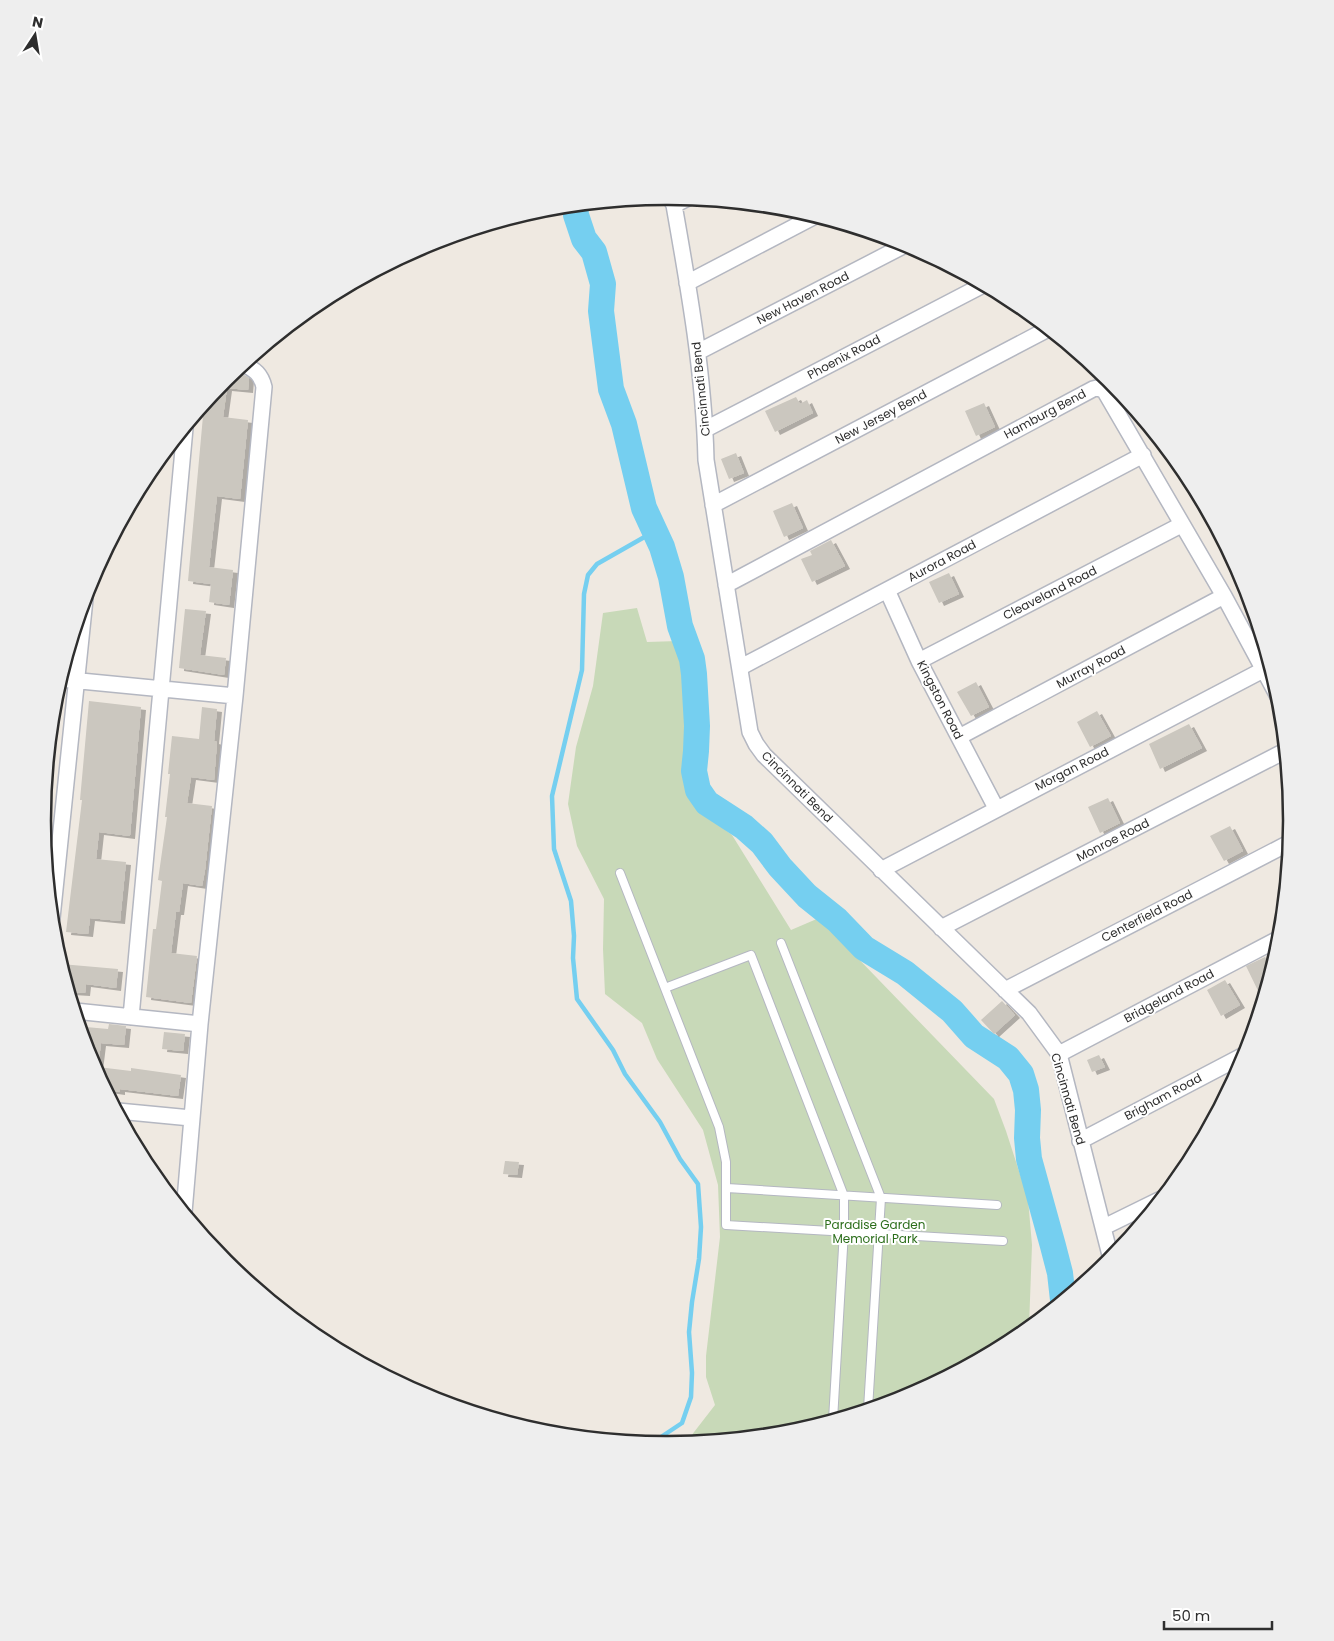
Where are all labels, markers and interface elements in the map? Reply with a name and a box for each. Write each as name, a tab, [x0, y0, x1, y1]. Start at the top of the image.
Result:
north arrow	[10, 10, 60, 60]
text: N	[30, 11, 45, 33]
street label: New Haven Road	[754, 267, 852, 328]
street label: Phoenix Road	[804, 330, 883, 383]
street label: Cincinnati Bend	[687, 341, 714, 437]
street label: New Jersey Bend	[832, 385, 930, 448]
street label: Hamburg Bend	[1001, 385, 1089, 442]
street label: Aurora Road	[905, 535, 979, 586]
street label: Cleaveland Road	[1000, 562, 1100, 624]
street label: Murray Road	[1053, 641, 1128, 692]
street label: Kingston Road	[913, 657, 968, 742]
street label: Morgan Road	[1032, 743, 1112, 794]
street label: Cincinnati Bend	[758, 747, 837, 826]
street label: Monroe Road	[1073, 814, 1152, 865]
street label: Centerfield Road	[1098, 885, 1195, 946]
street label: Bridgeland Road	[1121, 965, 1217, 1026]
street label: Cincinnati Bend	[1047, 1051, 1090, 1147]
street label: Brigham Road	[1121, 1069, 1204, 1124]
park label: Paradise Garden Memorial Park	[825, 1216, 925, 1247]
scale bar	[1164, 1598, 1272, 1630]
text: 50 m	[1172, 1605, 1210, 1626]

